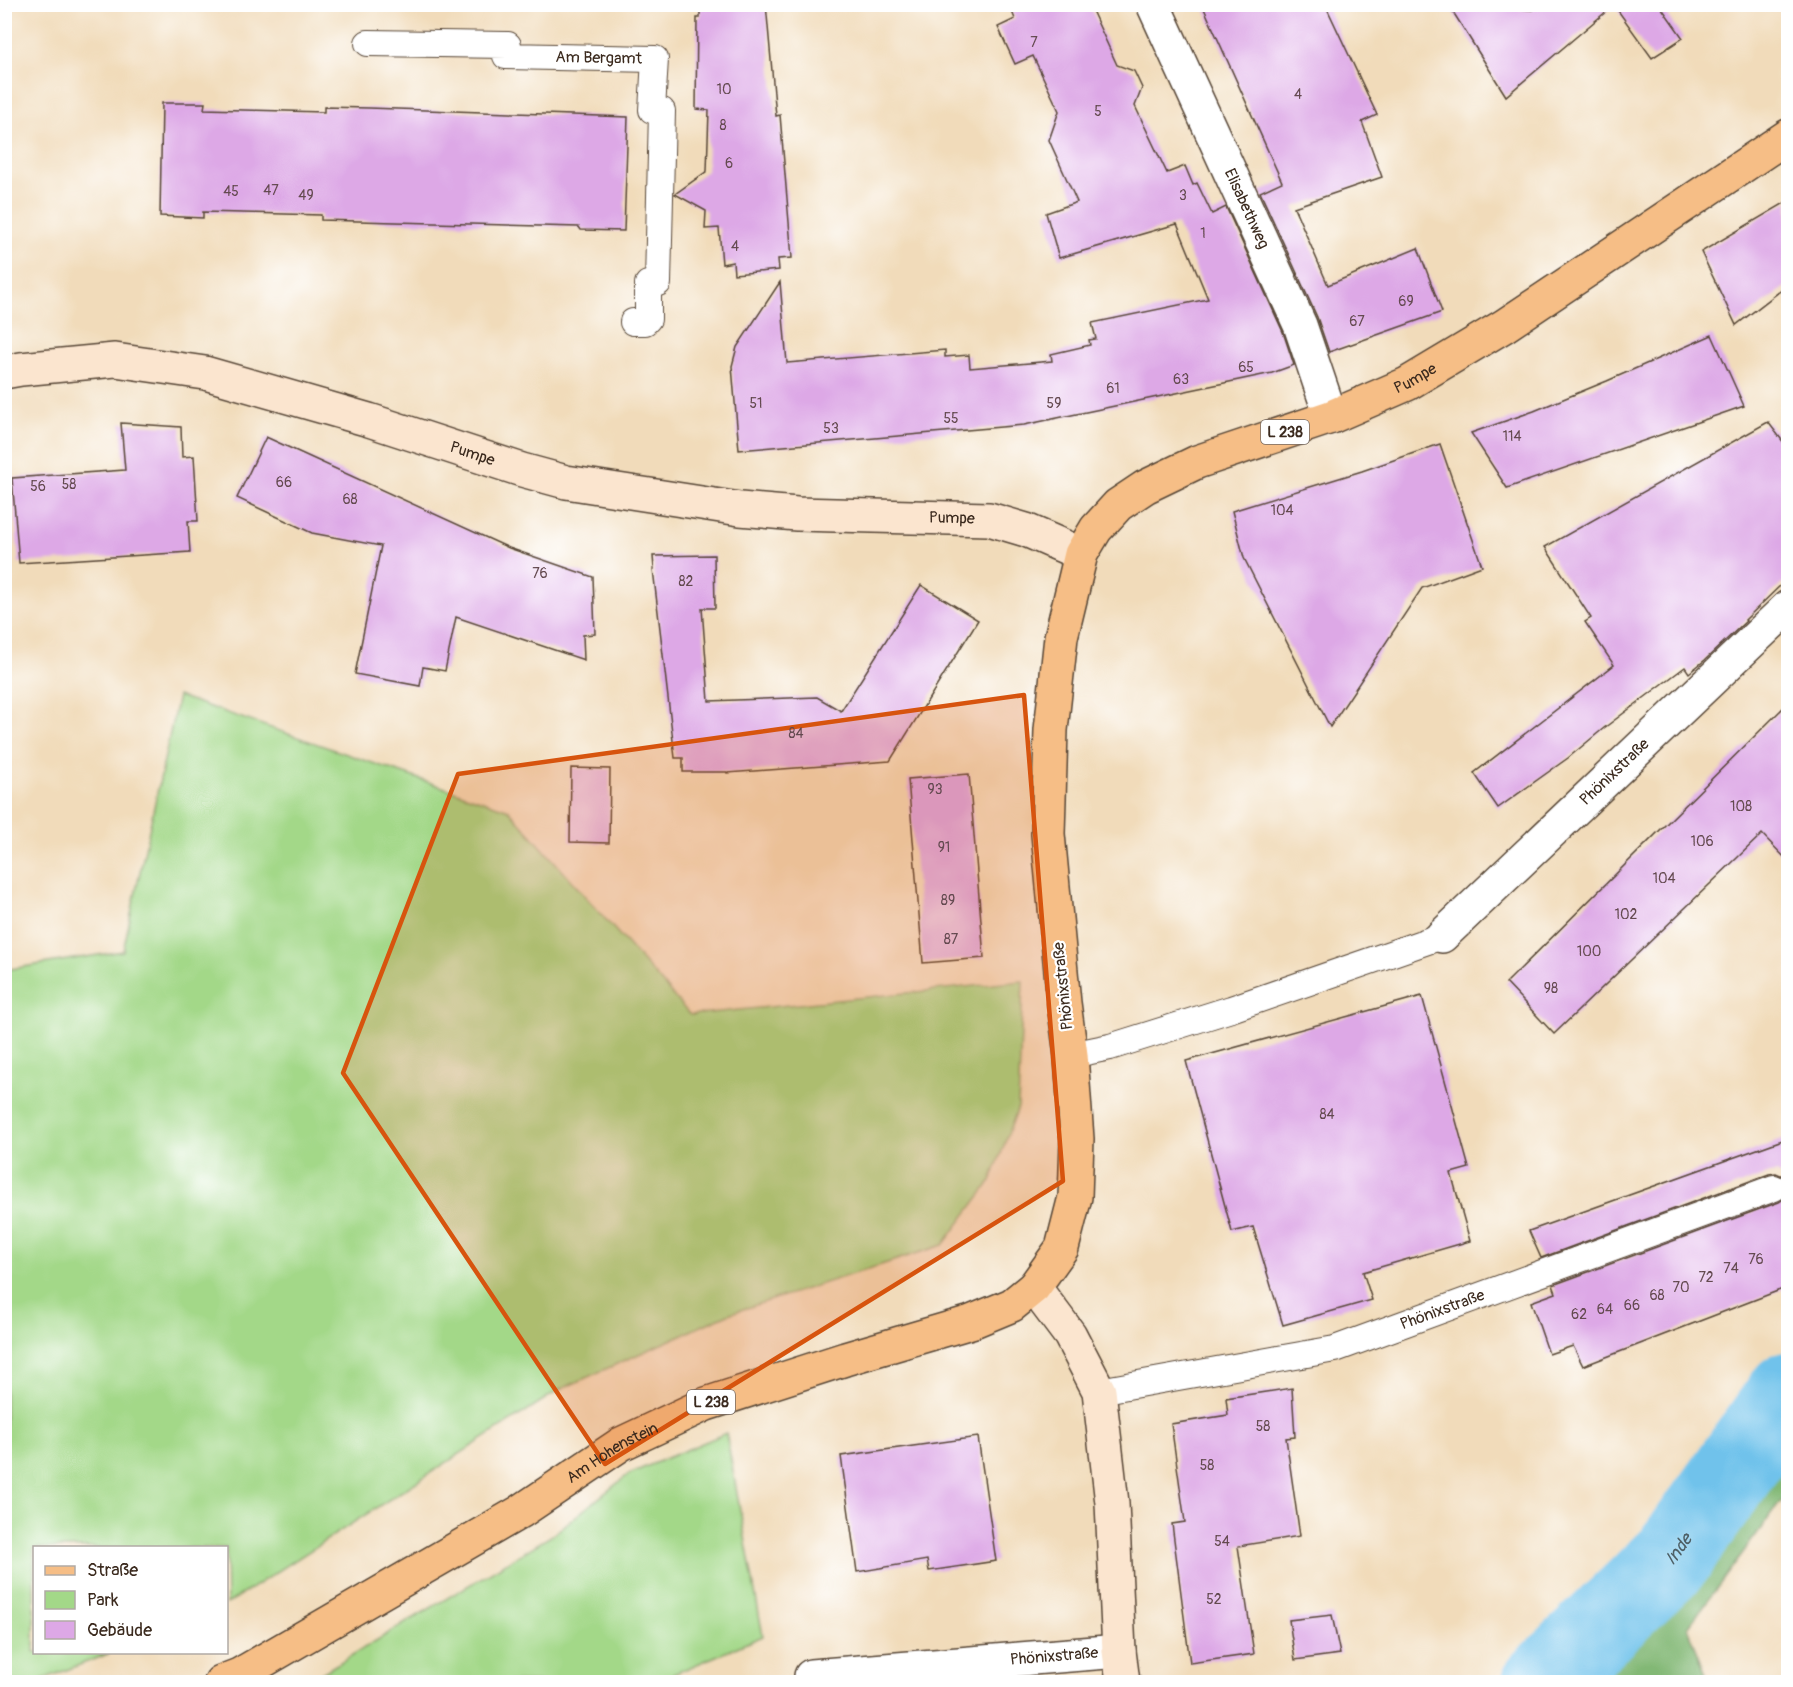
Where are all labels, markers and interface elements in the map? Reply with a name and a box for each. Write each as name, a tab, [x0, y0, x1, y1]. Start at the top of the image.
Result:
house number: 7	[1030, 34, 1038, 51]
street label: Am Bergamt	[555, 47, 643, 69]
house number: 10	[716, 81, 732, 98]
house number: 4	[1294, 86, 1302, 103]
house number: 5	[1094, 103, 1102, 120]
house number: 8	[719, 117, 727, 134]
house number: 6	[725, 155, 733, 172]
street label: Elisabethweg	[1220, 165, 1274, 252]
house number: 47	[263, 182, 279, 199]
house number: 45	[223, 183, 239, 200]
house number: 49	[298, 187, 314, 204]
house number: 3	[1179, 187, 1187, 204]
house number: 1	[1200, 225, 1206, 242]
house number: 4	[731, 238, 739, 255]
house number: 69	[1398, 293, 1414, 310]
house number: 67	[1349, 313, 1365, 330]
house number: 65	[1238, 359, 1254, 376]
street label: Pumpe	[1391, 359, 1440, 398]
house number: 63	[1173, 371, 1189, 388]
house number: 61	[1106, 380, 1120, 397]
house number: 51	[749, 395, 763, 412]
house number: 59	[1047, 395, 1061, 412]
house number: 55	[943, 410, 959, 427]
house number: 53	[823, 420, 839, 437]
road number: L 238	[1261, 420, 1309, 444]
house number: 114	[1502, 428, 1522, 445]
street label: Pumpe	[447, 437, 498, 470]
house number: 66	[276, 474, 292, 491]
house number: 58	[62, 476, 76, 493]
house number: 56	[30, 478, 46, 495]
house number: 68	[342, 491, 358, 508]
house number: 104	[1270, 502, 1294, 519]
street label: Pumpe	[929, 507, 975, 529]
house number: 76	[532, 565, 548, 582]
house number: 82	[679, 573, 694, 590]
house number: 84	[788, 725, 804, 742]
street label: Phönixstraße	[1576, 734, 1654, 810]
house number: 93	[927, 781, 943, 798]
house number: 108	[1730, 798, 1752, 815]
house number: 106	[1690, 833, 1714, 850]
house number: 91	[938, 839, 950, 856]
house number: 104	[1652, 870, 1676, 887]
house number: 89	[941, 892, 955, 909]
house number: 102	[1615, 906, 1638, 923]
house number: 87	[944, 931, 959, 948]
street label: Phönixstraße	[1048, 941, 1078, 1031]
house number: 100	[1577, 943, 1601, 960]
house number: 98	[1544, 980, 1558, 997]
house number: 84	[1319, 1106, 1335, 1123]
house number: 76	[1748, 1251, 1764, 1268]
house number: 74	[1723, 1260, 1739, 1277]
house number: 72	[1698, 1269, 1714, 1286]
house number: 70	[1673, 1279, 1689, 1296]
street label: Phönixstraße	[1397, 1285, 1487, 1334]
house number: 68	[1649, 1287, 1665, 1304]
house number: 66	[1624, 1297, 1640, 1314]
house number: 64	[1597, 1301, 1613, 1318]
house number: 62	[1571, 1306, 1587, 1323]
road number: L 238	[687, 1390, 735, 1414]
street label: Am Hohenstein	[563, 1418, 661, 1488]
house number: 58	[1256, 1418, 1270, 1435]
house number: 58	[1200, 1457, 1214, 1474]
water label: Inde	[1660, 1527, 1699, 1570]
house number: 54	[1214, 1533, 1230, 1550]
legend	[33, 1546, 228, 1654]
text: Straße	[87, 1559, 138, 1582]
text: Park	[87, 1589, 119, 1612]
house number: 52	[1206, 1591, 1222, 1608]
text: Gebäude	[87, 1619, 152, 1642]
street label: Phönixstraße	[1009, 1643, 1099, 1670]

